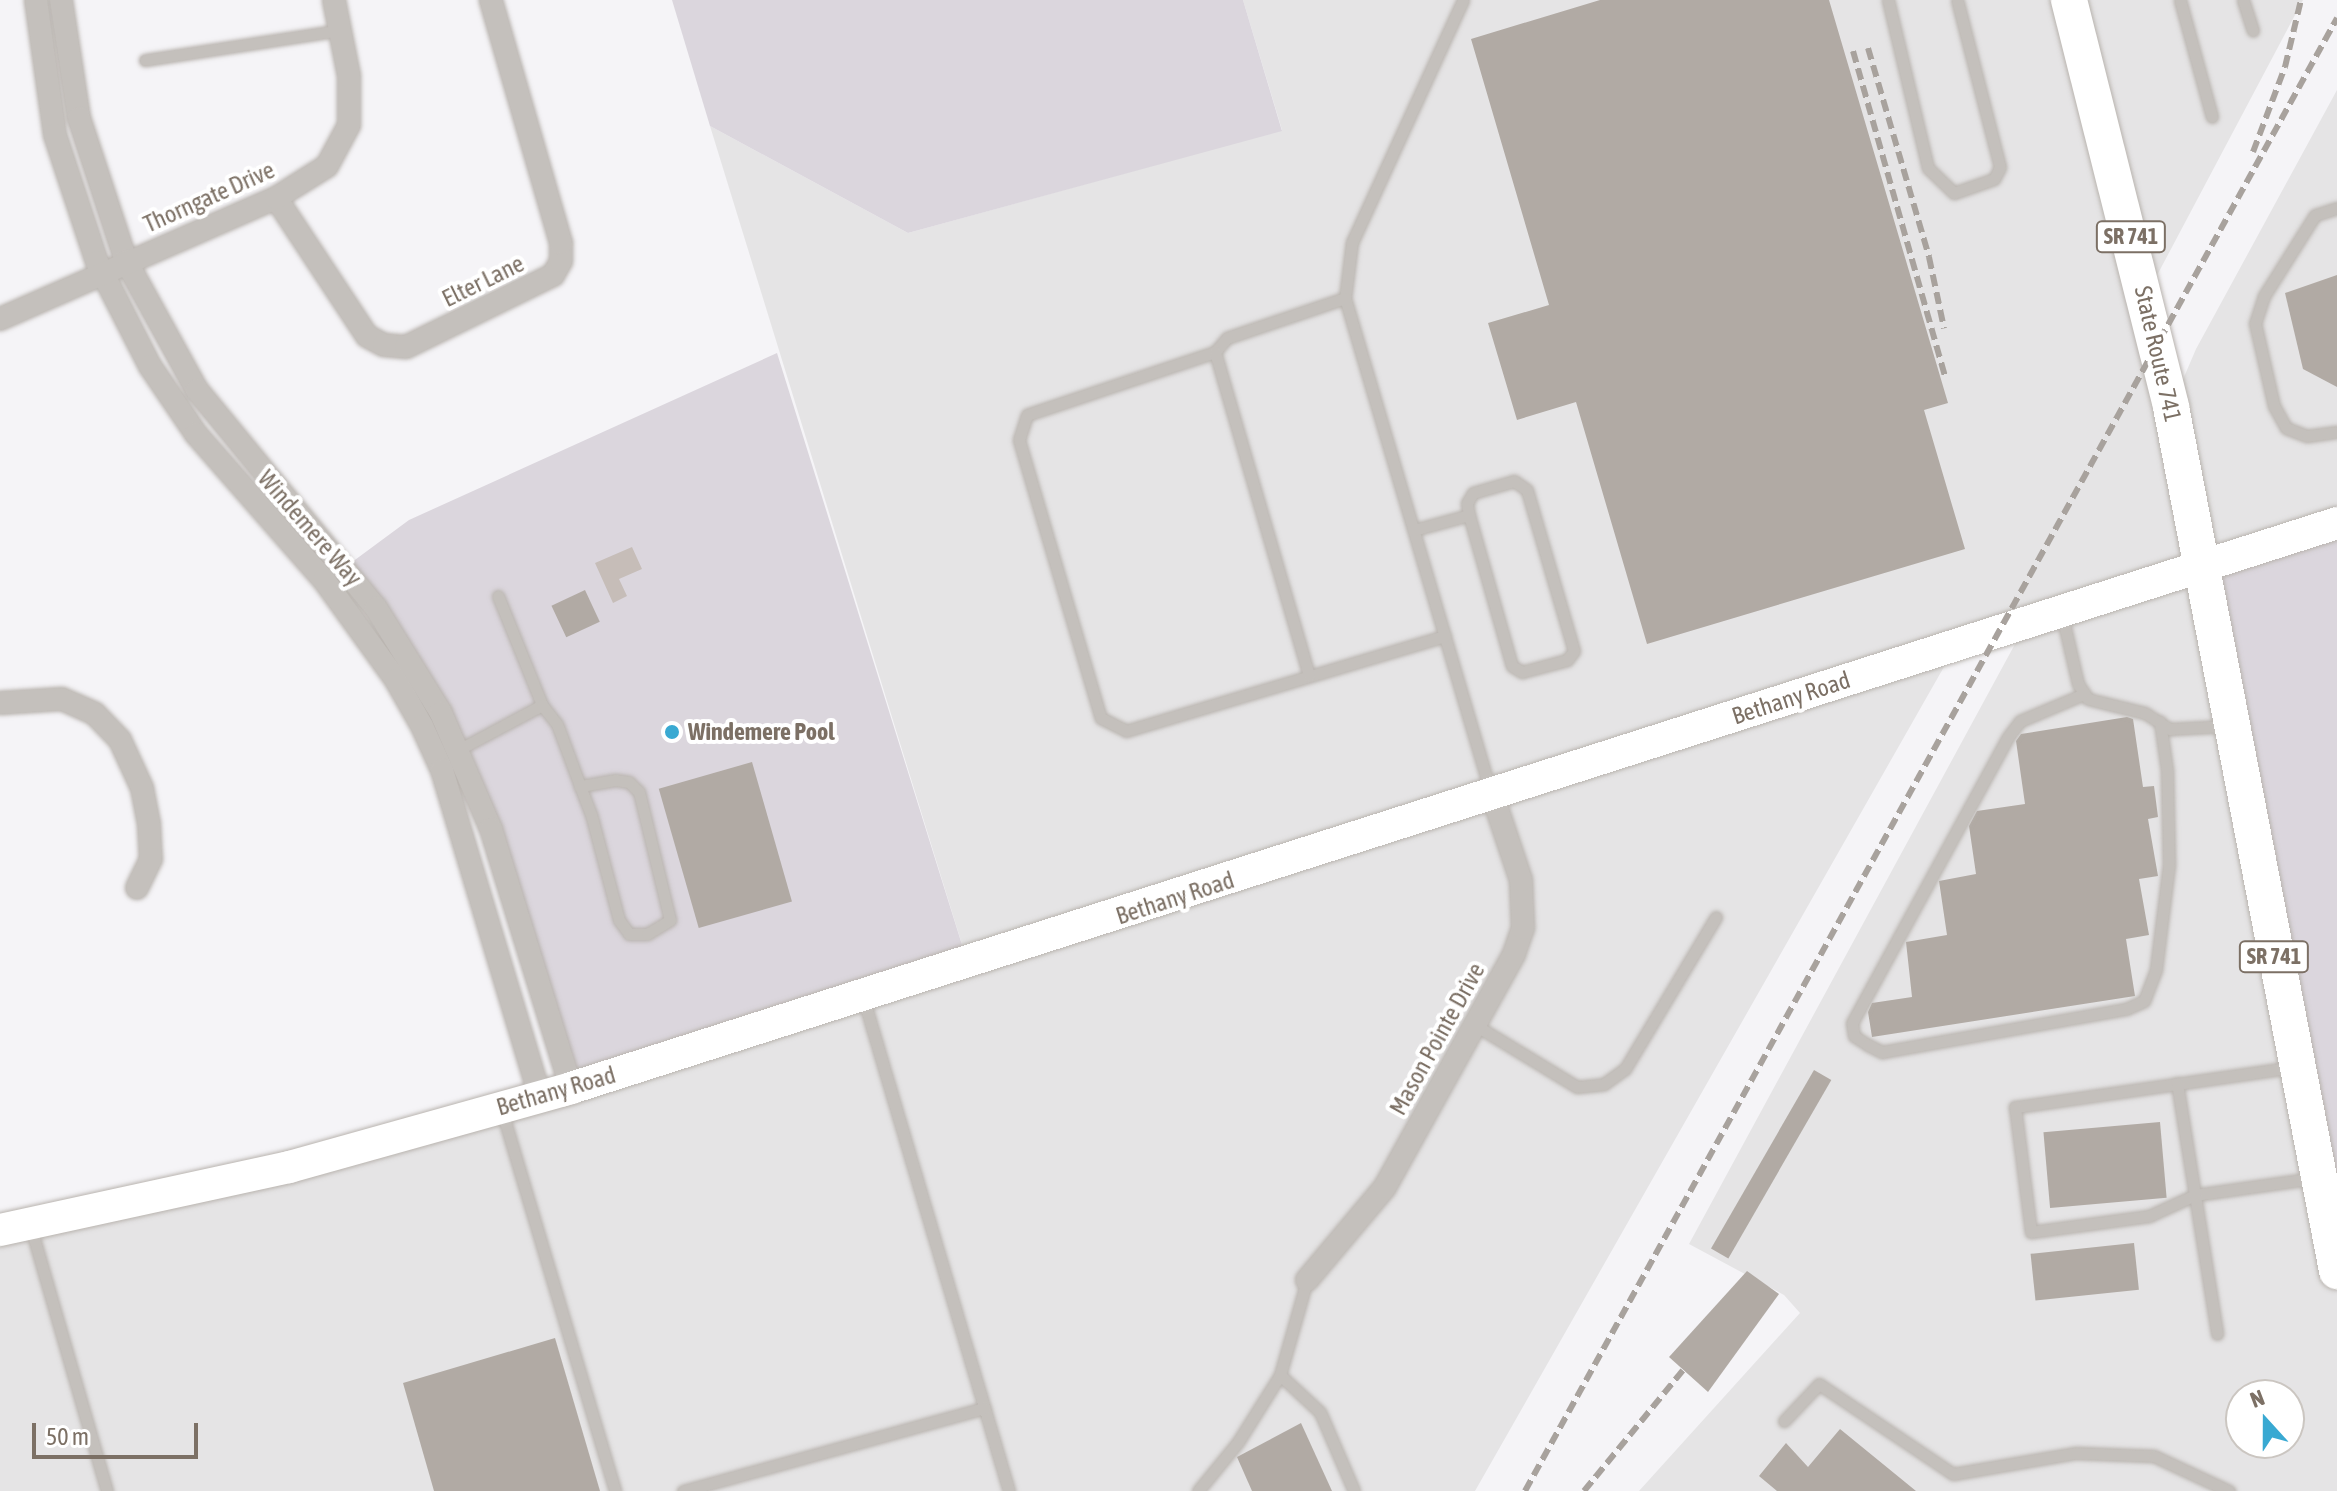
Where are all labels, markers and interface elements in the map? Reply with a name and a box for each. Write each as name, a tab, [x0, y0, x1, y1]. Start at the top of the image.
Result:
street label: Thorngate Drive	[139, 155, 279, 239]
road number: SR 741	[2095, 219, 2167, 255]
street label: Elter Lane	[437, 249, 529, 313]
street label: State Route 741	[2128, 283, 2188, 425]
street label: Windemere Way	[252, 464, 368, 592]
street label: Bethany Road	[1728, 665, 1854, 731]
place label: Windemere Pool	[688, 718, 835, 746]
marker: Windemere Pool	[663, 723, 681, 741]
street label: Bethany Road	[1112, 865, 1238, 931]
road number: SR 741	[2238, 939, 2310, 975]
street label: Mason Pointe Drive	[1383, 958, 1491, 1120]
street label: Bethany Road	[493, 1060, 619, 1122]
north arrow	[2225, 1379, 2305, 1459]
text: N	[2246, 1384, 2268, 1413]
scale bar	[36, 1407, 202, 1457]
text: 50 m	[46, 1423, 89, 1450]

